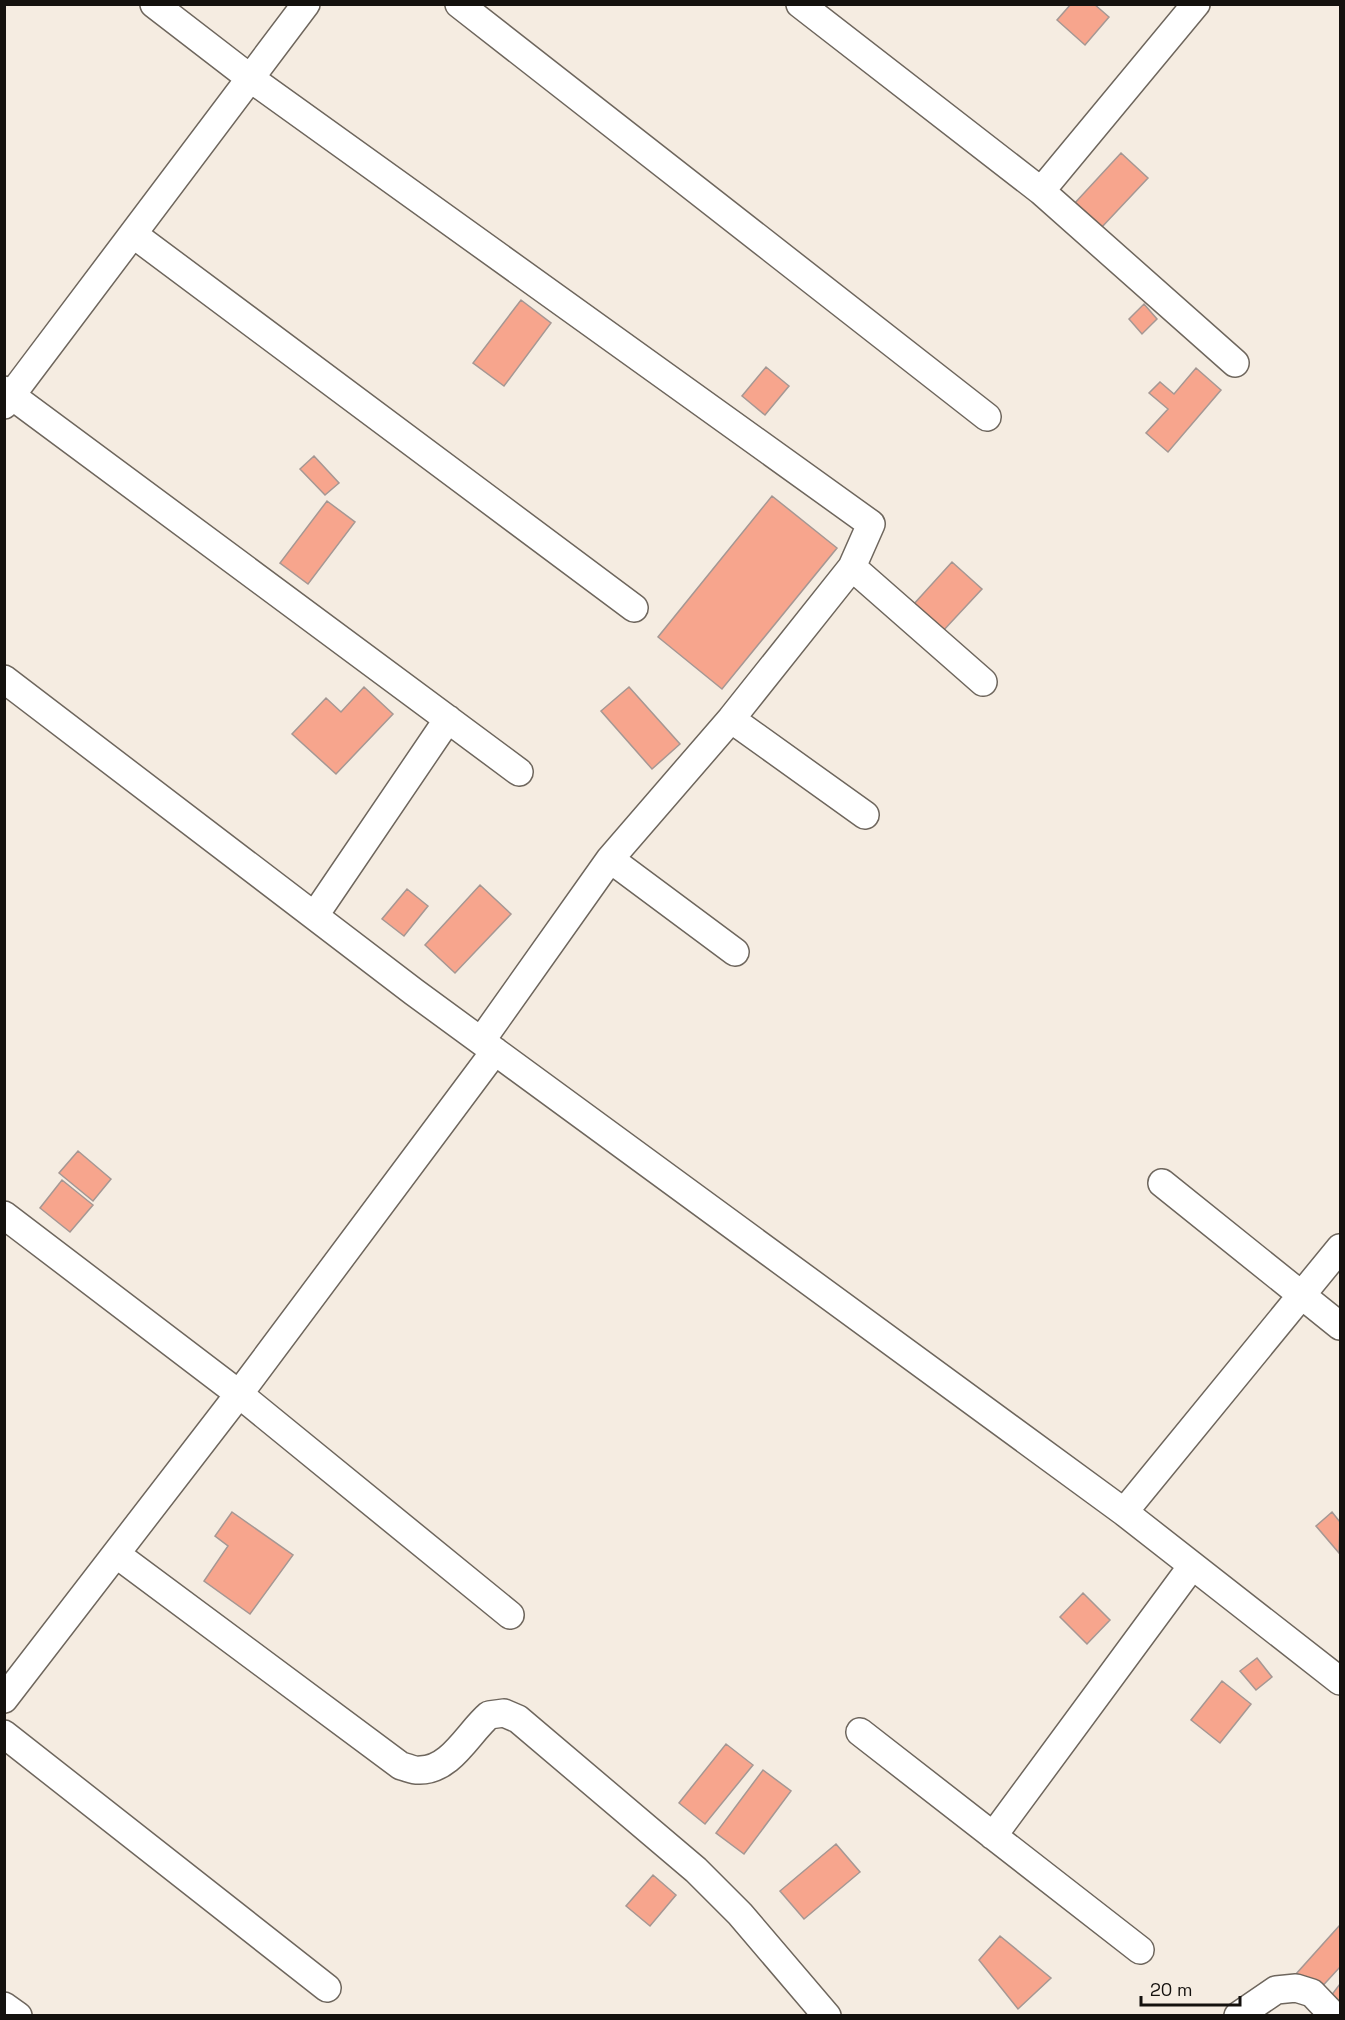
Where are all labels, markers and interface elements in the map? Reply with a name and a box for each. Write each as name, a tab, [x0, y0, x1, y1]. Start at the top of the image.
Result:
scale bar	[1141, 1969, 1240, 2007]
text: 20 m	[1150, 1978, 1193, 2001]

